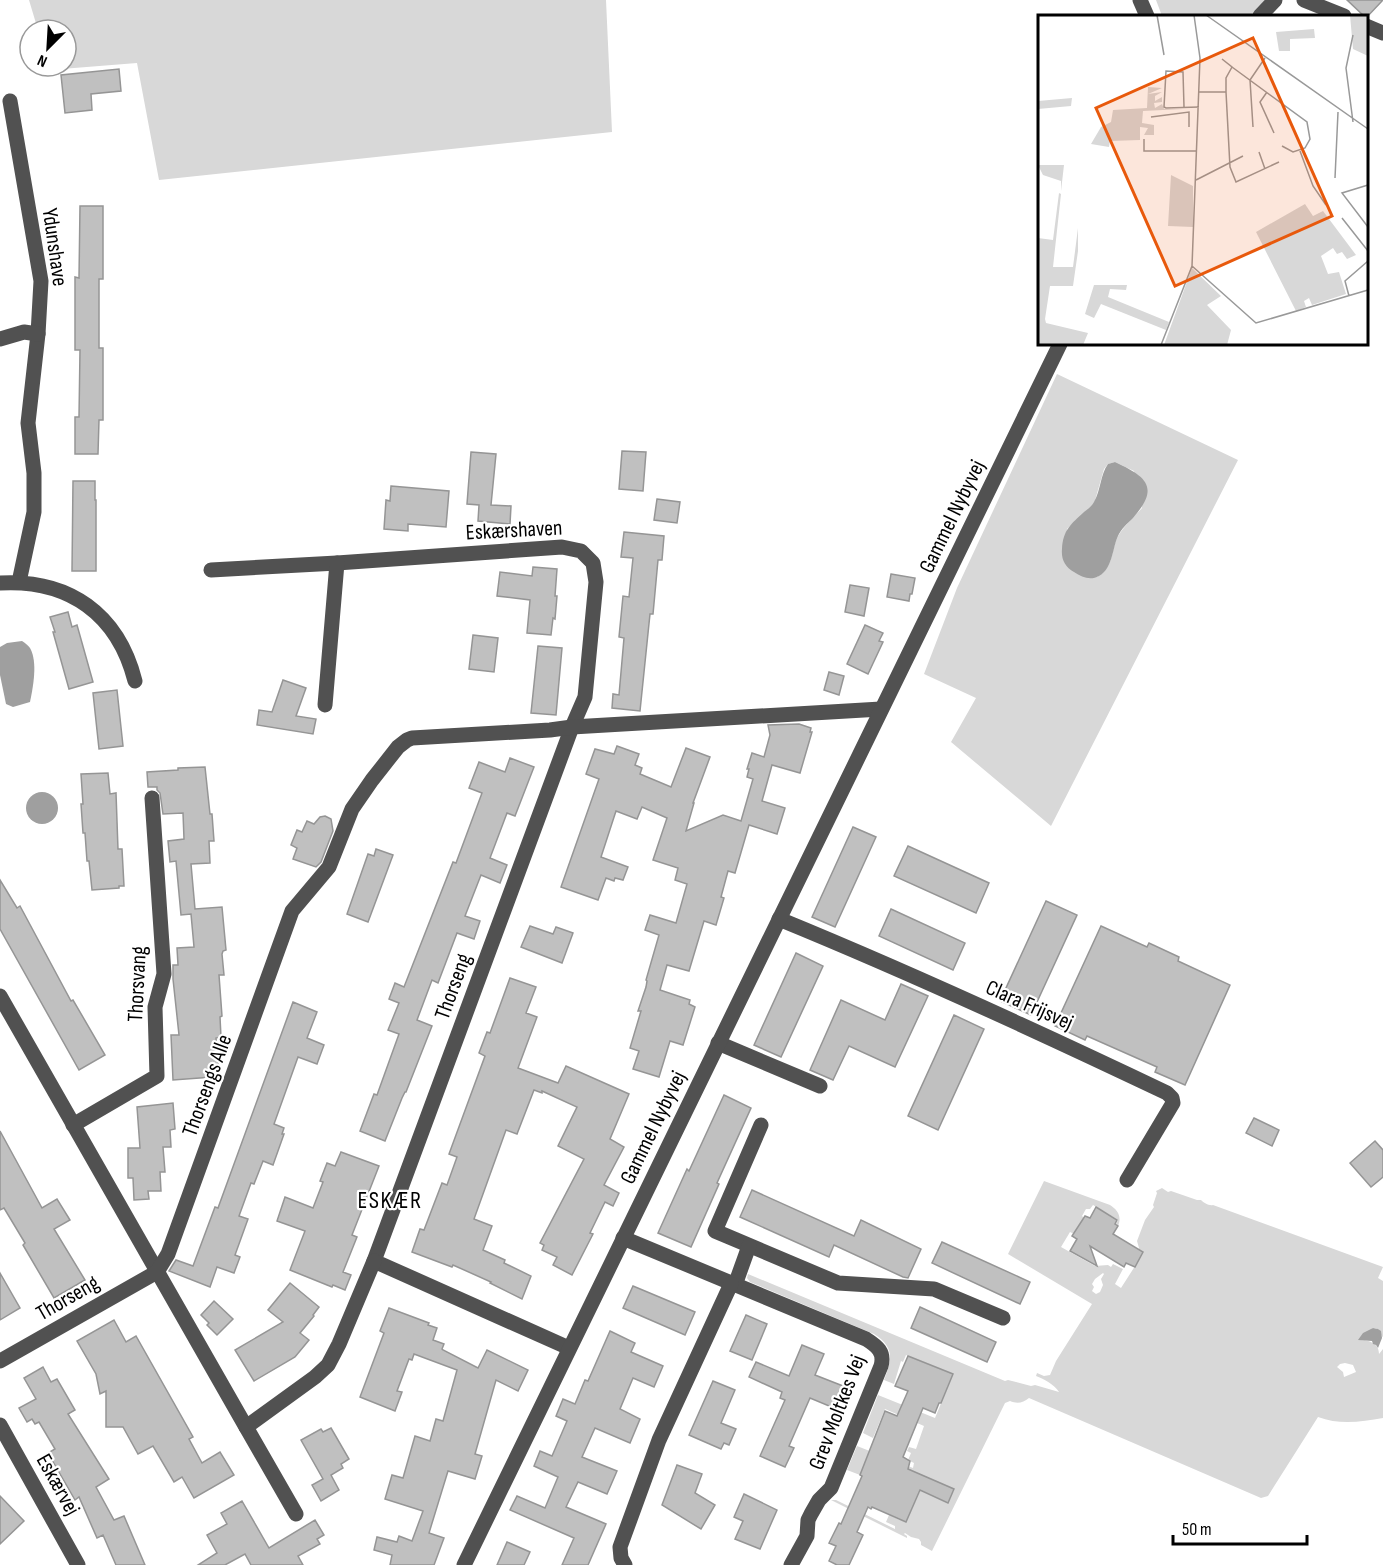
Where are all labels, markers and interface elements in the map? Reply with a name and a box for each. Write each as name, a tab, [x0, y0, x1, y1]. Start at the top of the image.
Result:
inset map	[1038, 15, 1368, 345]
north arrow	[18, 18, 78, 78]
text: N	[35, 50, 50, 71]
street label: Ydunshave	[36, 206, 73, 288]
street label: Gammel Nybyvej	[913, 456, 991, 578]
street label: Eskærshaven	[465, 514, 563, 547]
street label: Thorsvang	[122, 945, 153, 1023]
street label: Thorseng	[429, 950, 478, 1023]
street label: Clara Frijsvej	[982, 974, 1077, 1037]
street label: Thorsengs Alle	[177, 1031, 238, 1140]
street label: Gammel Nybyvej	[614, 1067, 692, 1189]
district label: ESKÆR	[357, 1186, 423, 1215]
street label: Thorseng	[31, 1269, 104, 1327]
street label: Grev Moltkes Vej	[803, 1351, 872, 1474]
street label: Eskærvej	[30, 1449, 86, 1520]
scale bar	[1173, 1508, 1306, 1546]
text: 50 m	[1182, 1519, 1212, 1540]

